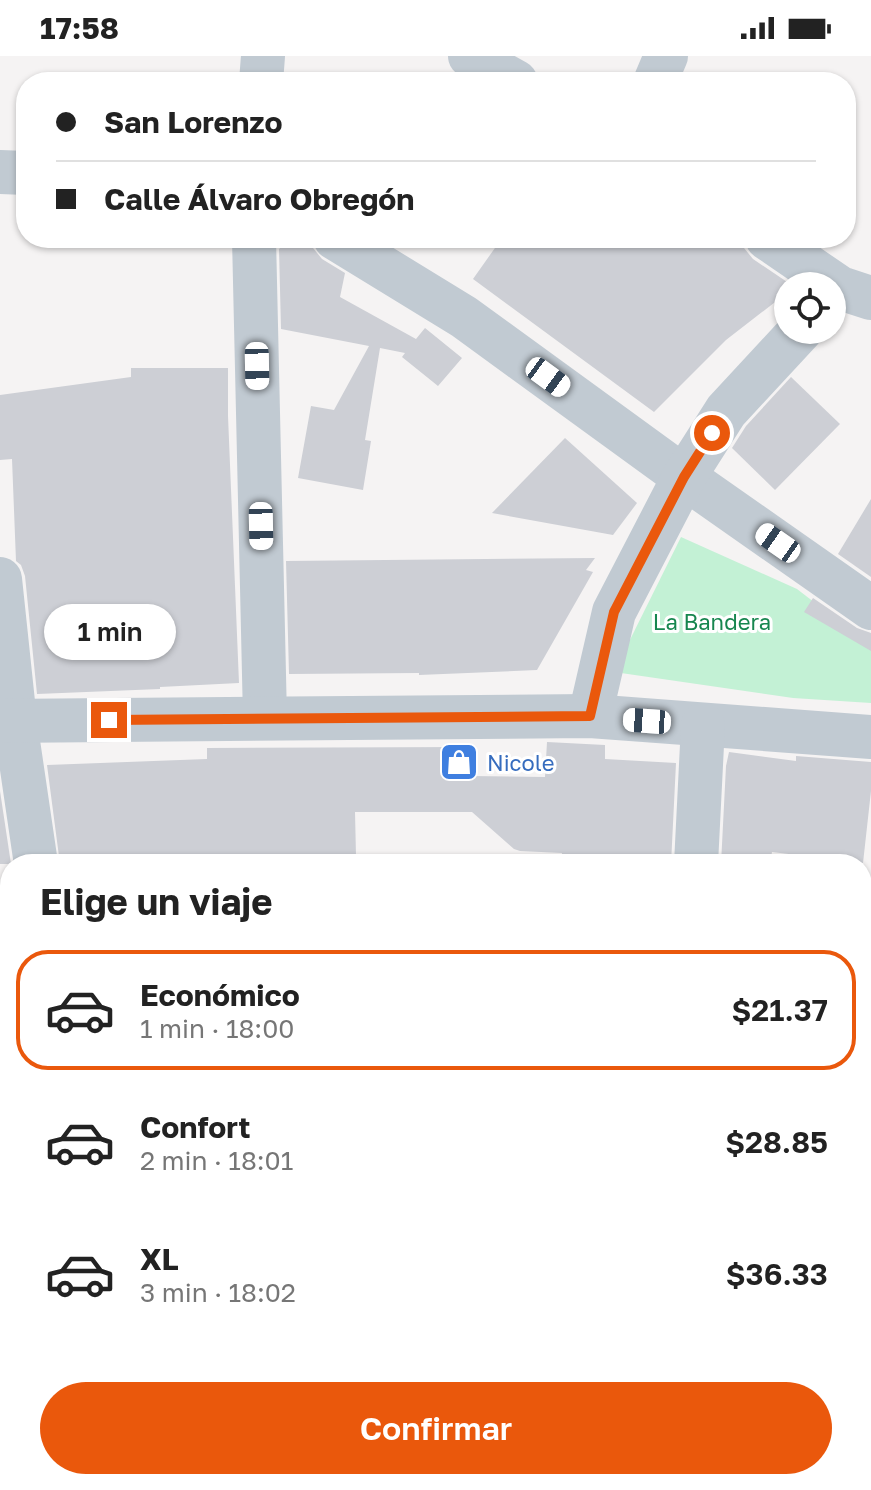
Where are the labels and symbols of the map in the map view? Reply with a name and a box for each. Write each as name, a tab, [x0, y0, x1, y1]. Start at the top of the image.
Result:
car	[245, 342, 269, 390]
car	[522, 353, 574, 401]
route start	[694, 415, 730, 451]
car	[249, 502, 273, 550]
car	[751, 519, 805, 567]
callout: 1 min	[43, 604, 175, 660]
park label: La Bandera	[653, 608, 771, 635]
route end	[91, 702, 127, 738]
car	[622, 707, 672, 735]
shop icon: Nicole	[438, 741, 480, 783]
place label: Nicole	[487, 749, 554, 776]

